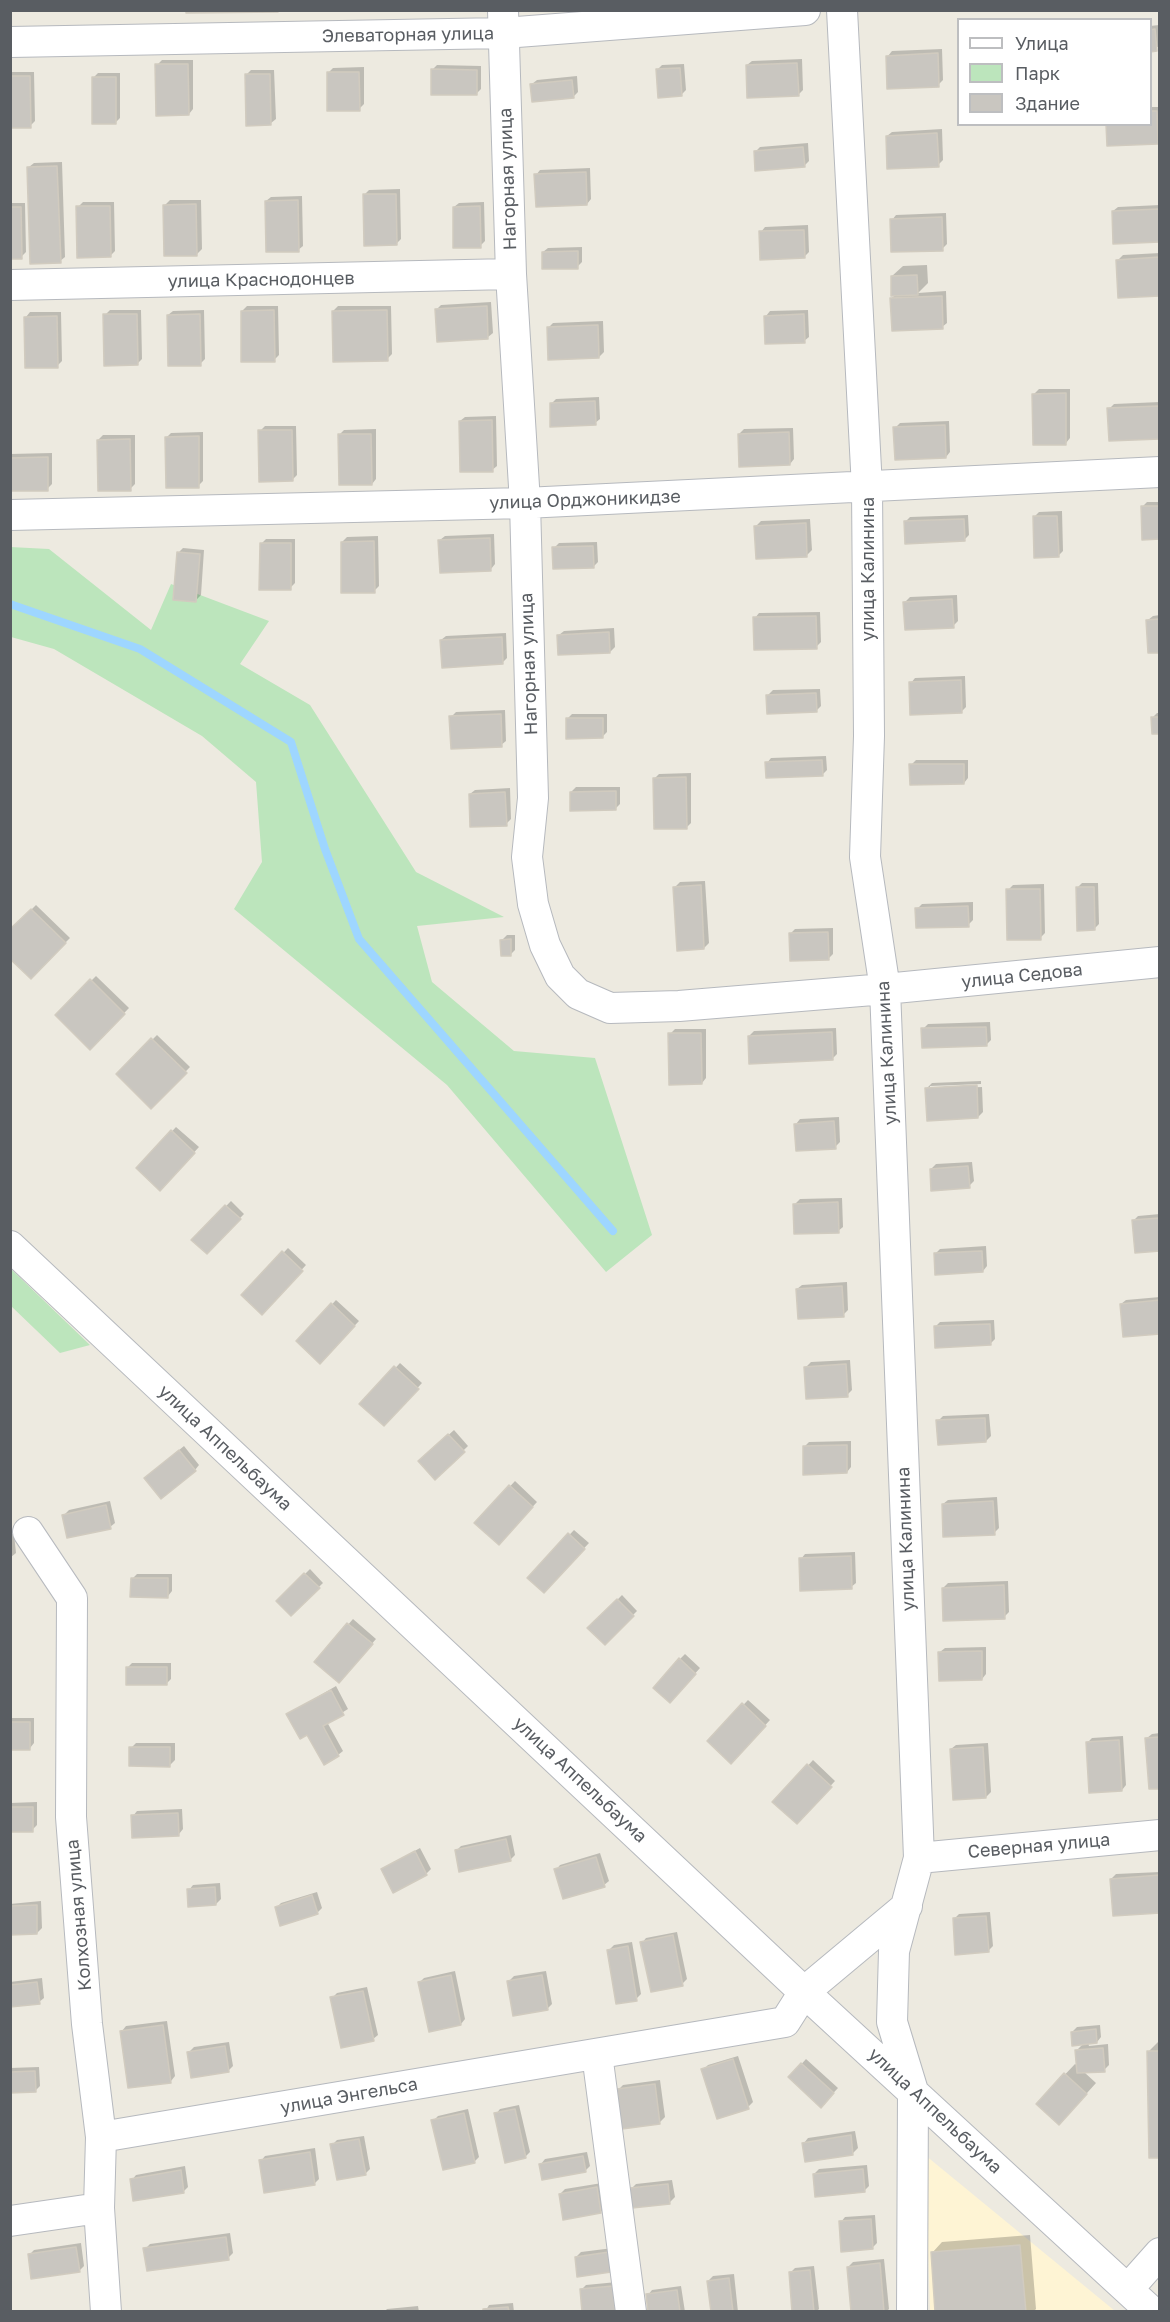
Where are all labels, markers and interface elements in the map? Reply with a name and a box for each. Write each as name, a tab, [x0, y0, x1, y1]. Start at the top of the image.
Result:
legend	[957, 18, 1152, 126]
street label: Элеваторная улица	[322, 23, 494, 47]
text: Улица	[1015, 32, 1069, 54]
text: Парк	[1015, 62, 1060, 84]
text: Здание	[1015, 92, 1080, 114]
street label: Нагорная улица	[495, 107, 521, 251]
street label: улица Краснодонцев	[167, 268, 355, 292]
street label: улица Орджоникидзе	[489, 486, 681, 514]
street label: улица Калинина	[857, 497, 879, 641]
street label: Нагорная улица	[516, 592, 542, 736]
street label: улица Седова	[960, 959, 1084, 993]
street label: улица Калинина	[872, 980, 902, 1126]
street label: улица Аппельбаума	[154, 1380, 296, 1516]
street label: улица Калинина	[893, 1466, 919, 1612]
street label: улица Аппельбаума	[509, 1712, 651, 1848]
street label: Северная улица	[967, 1829, 1111, 1863]
street label: Колхозная улица	[62, 1838, 96, 1992]
street label: улица Аппельбаума	[864, 2043, 1006, 2179]
street label: улица Энгельса	[279, 2073, 419, 2119]

